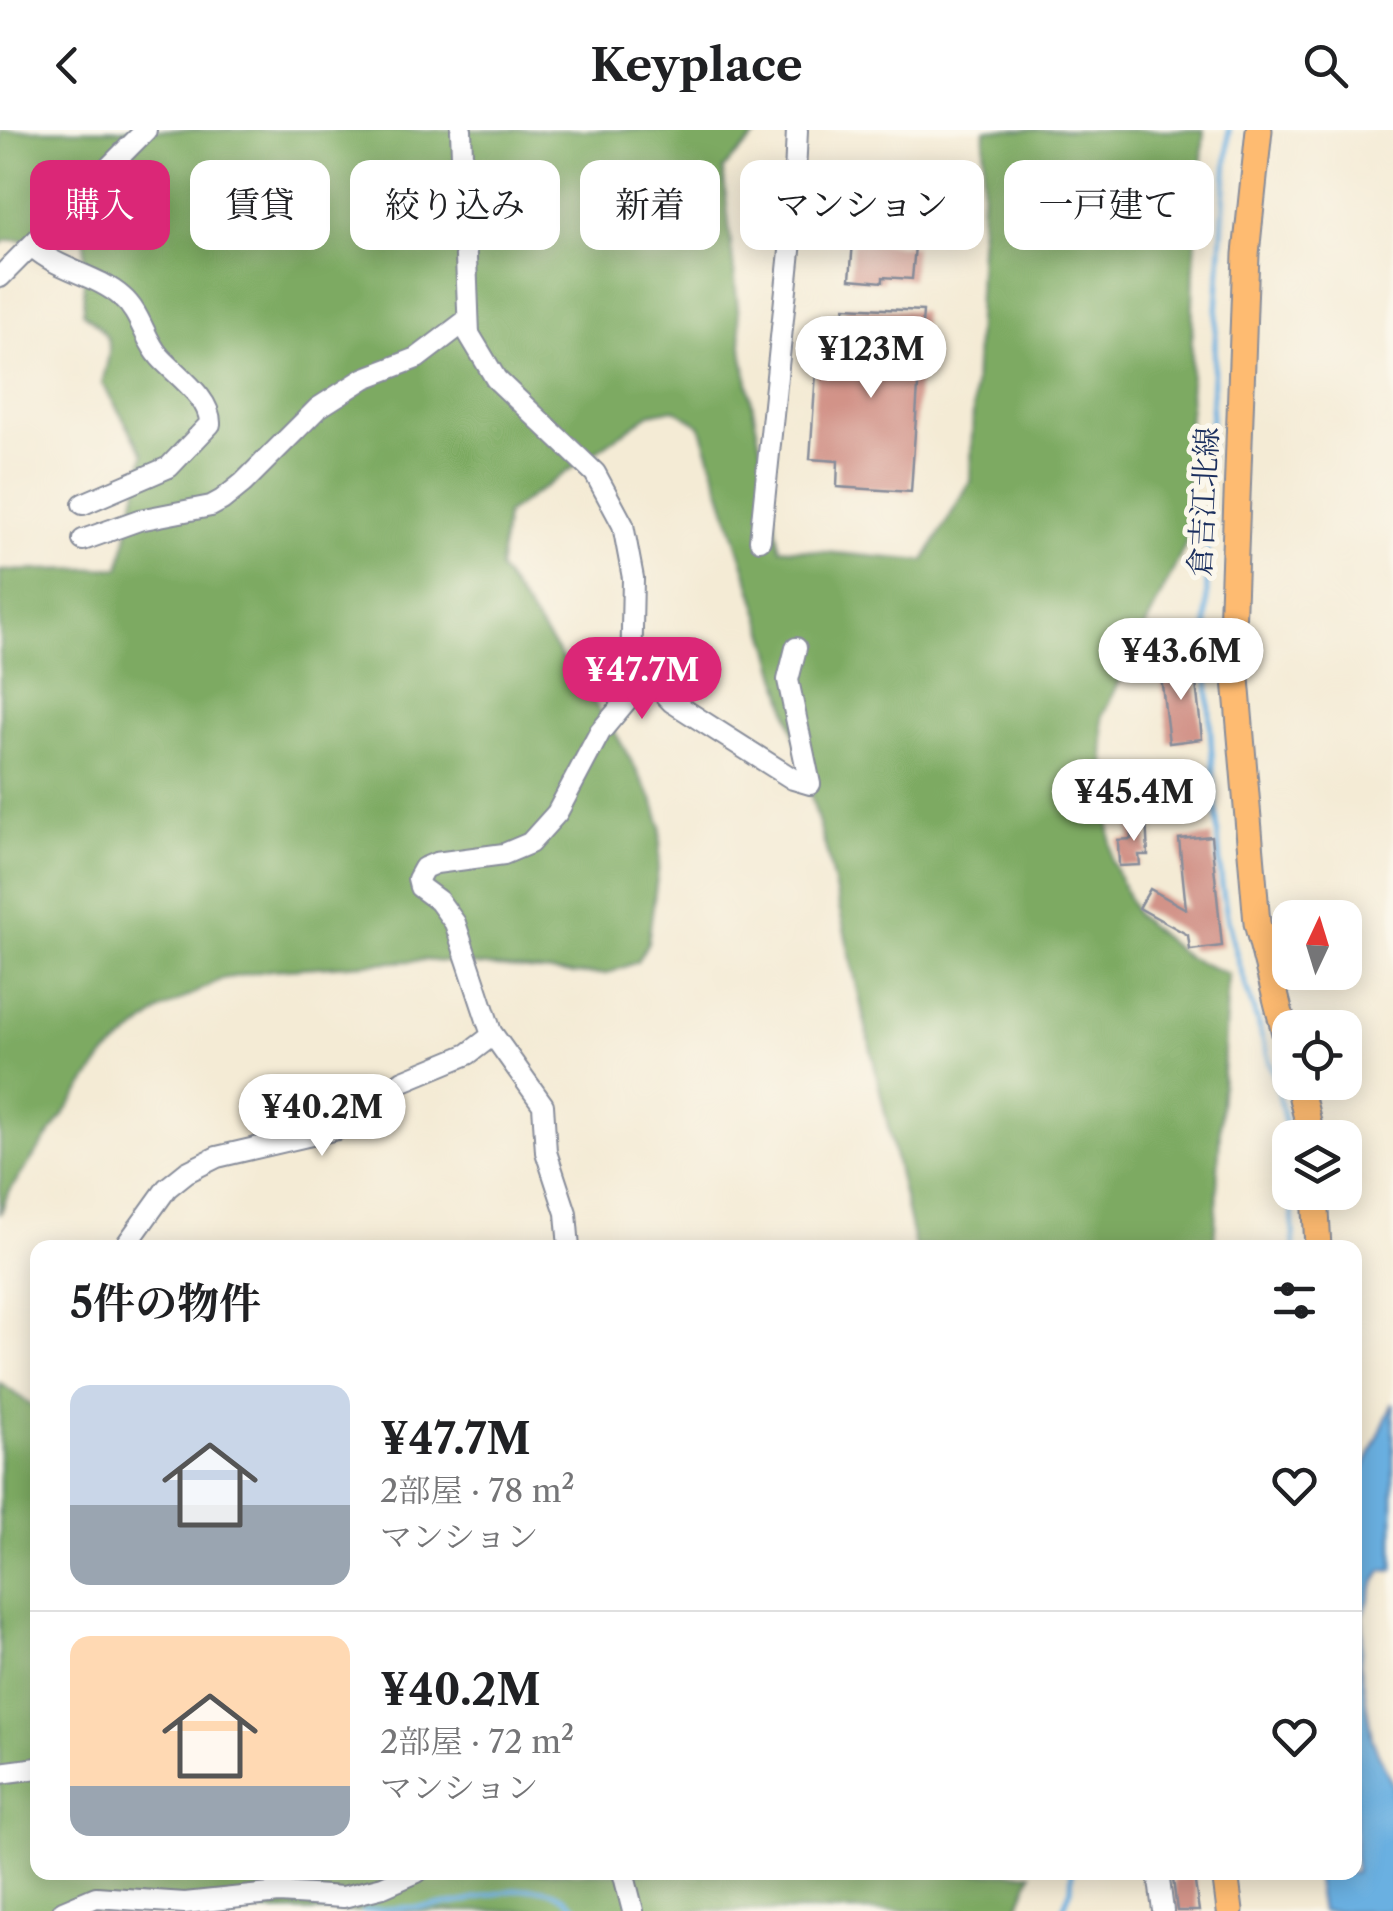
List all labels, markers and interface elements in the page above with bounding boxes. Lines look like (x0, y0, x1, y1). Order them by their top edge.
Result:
text: Keyplace (590, 37, 803, 93)
icon: back (40, 38, 95, 93)
icon: search (1298, 38, 1353, 93)
chip: 購入 (30, 160, 170, 250)
chip: 賃貸 (190, 160, 330, 250)
chip: 絞り込み (350, 160, 560, 250)
chip: 新着 (580, 160, 720, 250)
chip: マンション (740, 160, 984, 250)
chip: 一戸建て (1004, 160, 1214, 250)
pin: ¥123M (801, 316, 941, 401)
text: ¥123M (817, 329, 925, 368)
street label: 倉吉江北線 (1181, 426, 1226, 578)
pin: ¥43.6M (1100, 618, 1262, 703)
text: ¥43.6M (1121, 631, 1241, 670)
pin: ¥47.7M (561, 637, 723, 722)
text: ¥47.7M (585, 650, 699, 689)
pin: ¥45.4M (1053, 759, 1215, 844)
text: ¥45.4M (1074, 772, 1194, 811)
north arrow (1272, 900, 1362, 990)
map controls (1272, 900, 1362, 1210)
button: locate (1272, 1010, 1362, 1100)
pin: ¥40.2M (241, 1074, 403, 1159)
text: ¥40.2M (261, 1087, 383, 1126)
button: layers (1272, 1120, 1362, 1210)
icon: filters (1267, 1273, 1322, 1328)
text: 5件の物件 (70, 1277, 261, 1329)
text: ¥47.7M (380, 1413, 531, 1465)
icon: home (150, 1425, 270, 1545)
icon: heart (1267, 1458, 1322, 1513)
text: 2部屋 · 78 m² (380, 1471, 575, 1510)
text: マンション (380, 1517, 539, 1556)
text: ¥40.2M (380, 1664, 541, 1716)
icon: home (150, 1676, 270, 1796)
icon: heart (1267, 1709, 1322, 1764)
text: 2部屋 · 72 m² (380, 1722, 574, 1761)
text: マンション (380, 1768, 539, 1807)

